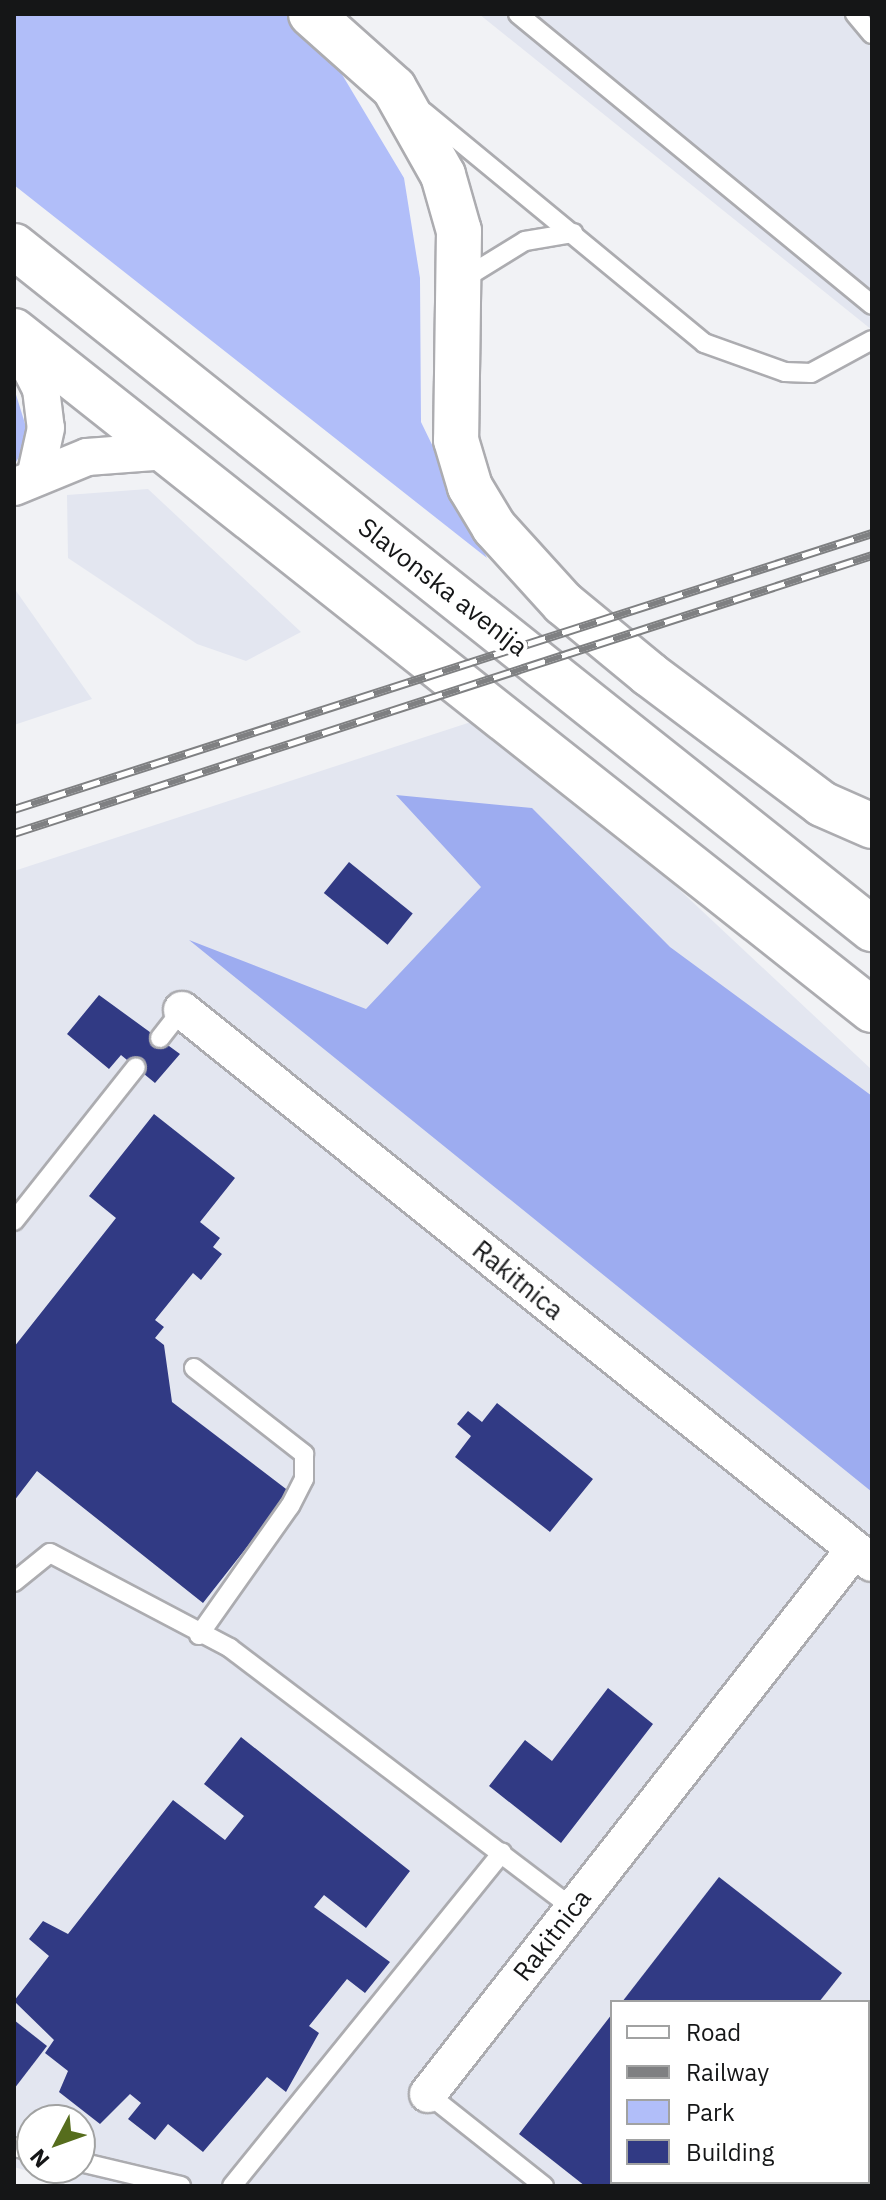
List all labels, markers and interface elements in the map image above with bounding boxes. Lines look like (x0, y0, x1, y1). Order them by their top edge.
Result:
street label: Slavonska avenija (352, 511, 534, 663)
street label: Rakitnica (466, 1234, 570, 1326)
street label: Rakitnica (507, 1883, 597, 1987)
legend (610, 2000, 870, 2184)
text: Road (686, 2016, 741, 2048)
text: Railway (686, 2056, 769, 2088)
text: Park (686, 2096, 735, 2128)
north arrow (16, 2104, 96, 2184)
text: Building (686, 2136, 774, 2168)
text: N (23, 2143, 55, 2174)

